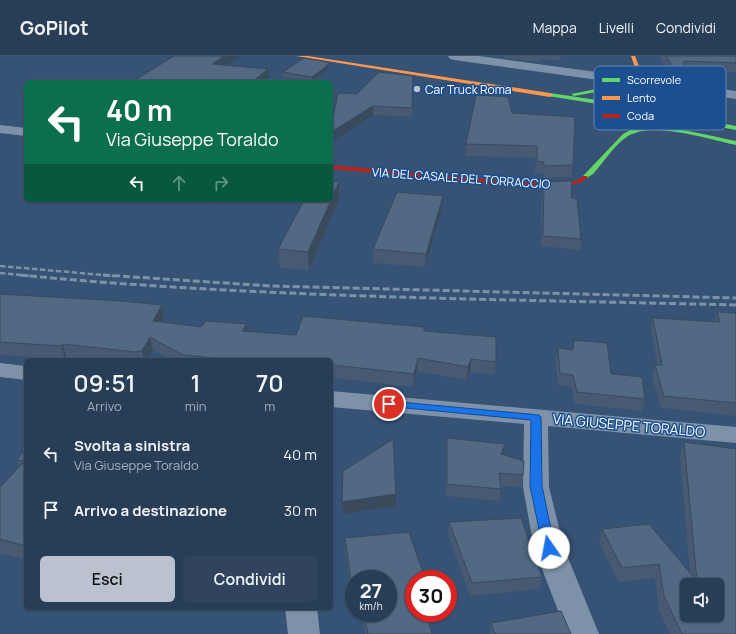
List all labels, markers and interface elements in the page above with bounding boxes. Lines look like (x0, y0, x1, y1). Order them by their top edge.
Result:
text: GoPilot (20, 15, 88, 41)
text: Mappa (533, 18, 577, 37)
text: Livelli (599, 18, 634, 37)
text: Condividi (656, 18, 716, 37)
legend (594, 66, 726, 130)
text: Scorrevole (627, 72, 682, 87)
place label: Car Truck Roma (425, 81, 512, 98)
marker: Car Truck Roma (412, 84, 422, 94)
text: Lento (627, 90, 657, 105)
text: 40 m (106, 91, 172, 129)
icon: left (40, 96, 92, 148)
text: Coda (627, 108, 654, 123)
text: Via Giuseppe Toraldo (106, 127, 279, 151)
street label: VIA DEL CASALE DEL TORRACCIO (371, 163, 551, 193)
icon: left (126, 172, 148, 194)
icon: ahead (168, 172, 190, 194)
icon: right (210, 172, 232, 194)
text: 09:51 (73, 366, 136, 399)
text: 1 (191, 366, 201, 399)
text: 70 (256, 366, 284, 399)
pin (372, 387, 406, 421)
icon: arrive (378, 393, 400, 415)
text: Arrivo (87, 397, 122, 415)
text: min (185, 397, 207, 415)
text: m (264, 397, 275, 415)
street label: VIA GIUSEPPE TORALDO (552, 409, 706, 441)
text: Svolta a sinistra (74, 435, 190, 456)
icon: left (40, 443, 62, 465)
text: 40 m (283, 444, 317, 465)
text: Via Giuseppe Toraldo (74, 456, 199, 474)
icon: arrive (40, 499, 62, 521)
text: Arrivo a destinazione (74, 500, 227, 521)
text: 30 m (284, 500, 317, 521)
position arrow (528, 527, 570, 569)
button: Esci (40, 556, 175, 602)
button: Condividi (183, 556, 317, 602)
speed limit sign: 30 (405, 570, 457, 622)
text: 27 (360, 577, 382, 604)
map controls (680, 578, 724, 622)
button: sound (680, 578, 724, 622)
text: km/h (359, 599, 383, 613)

